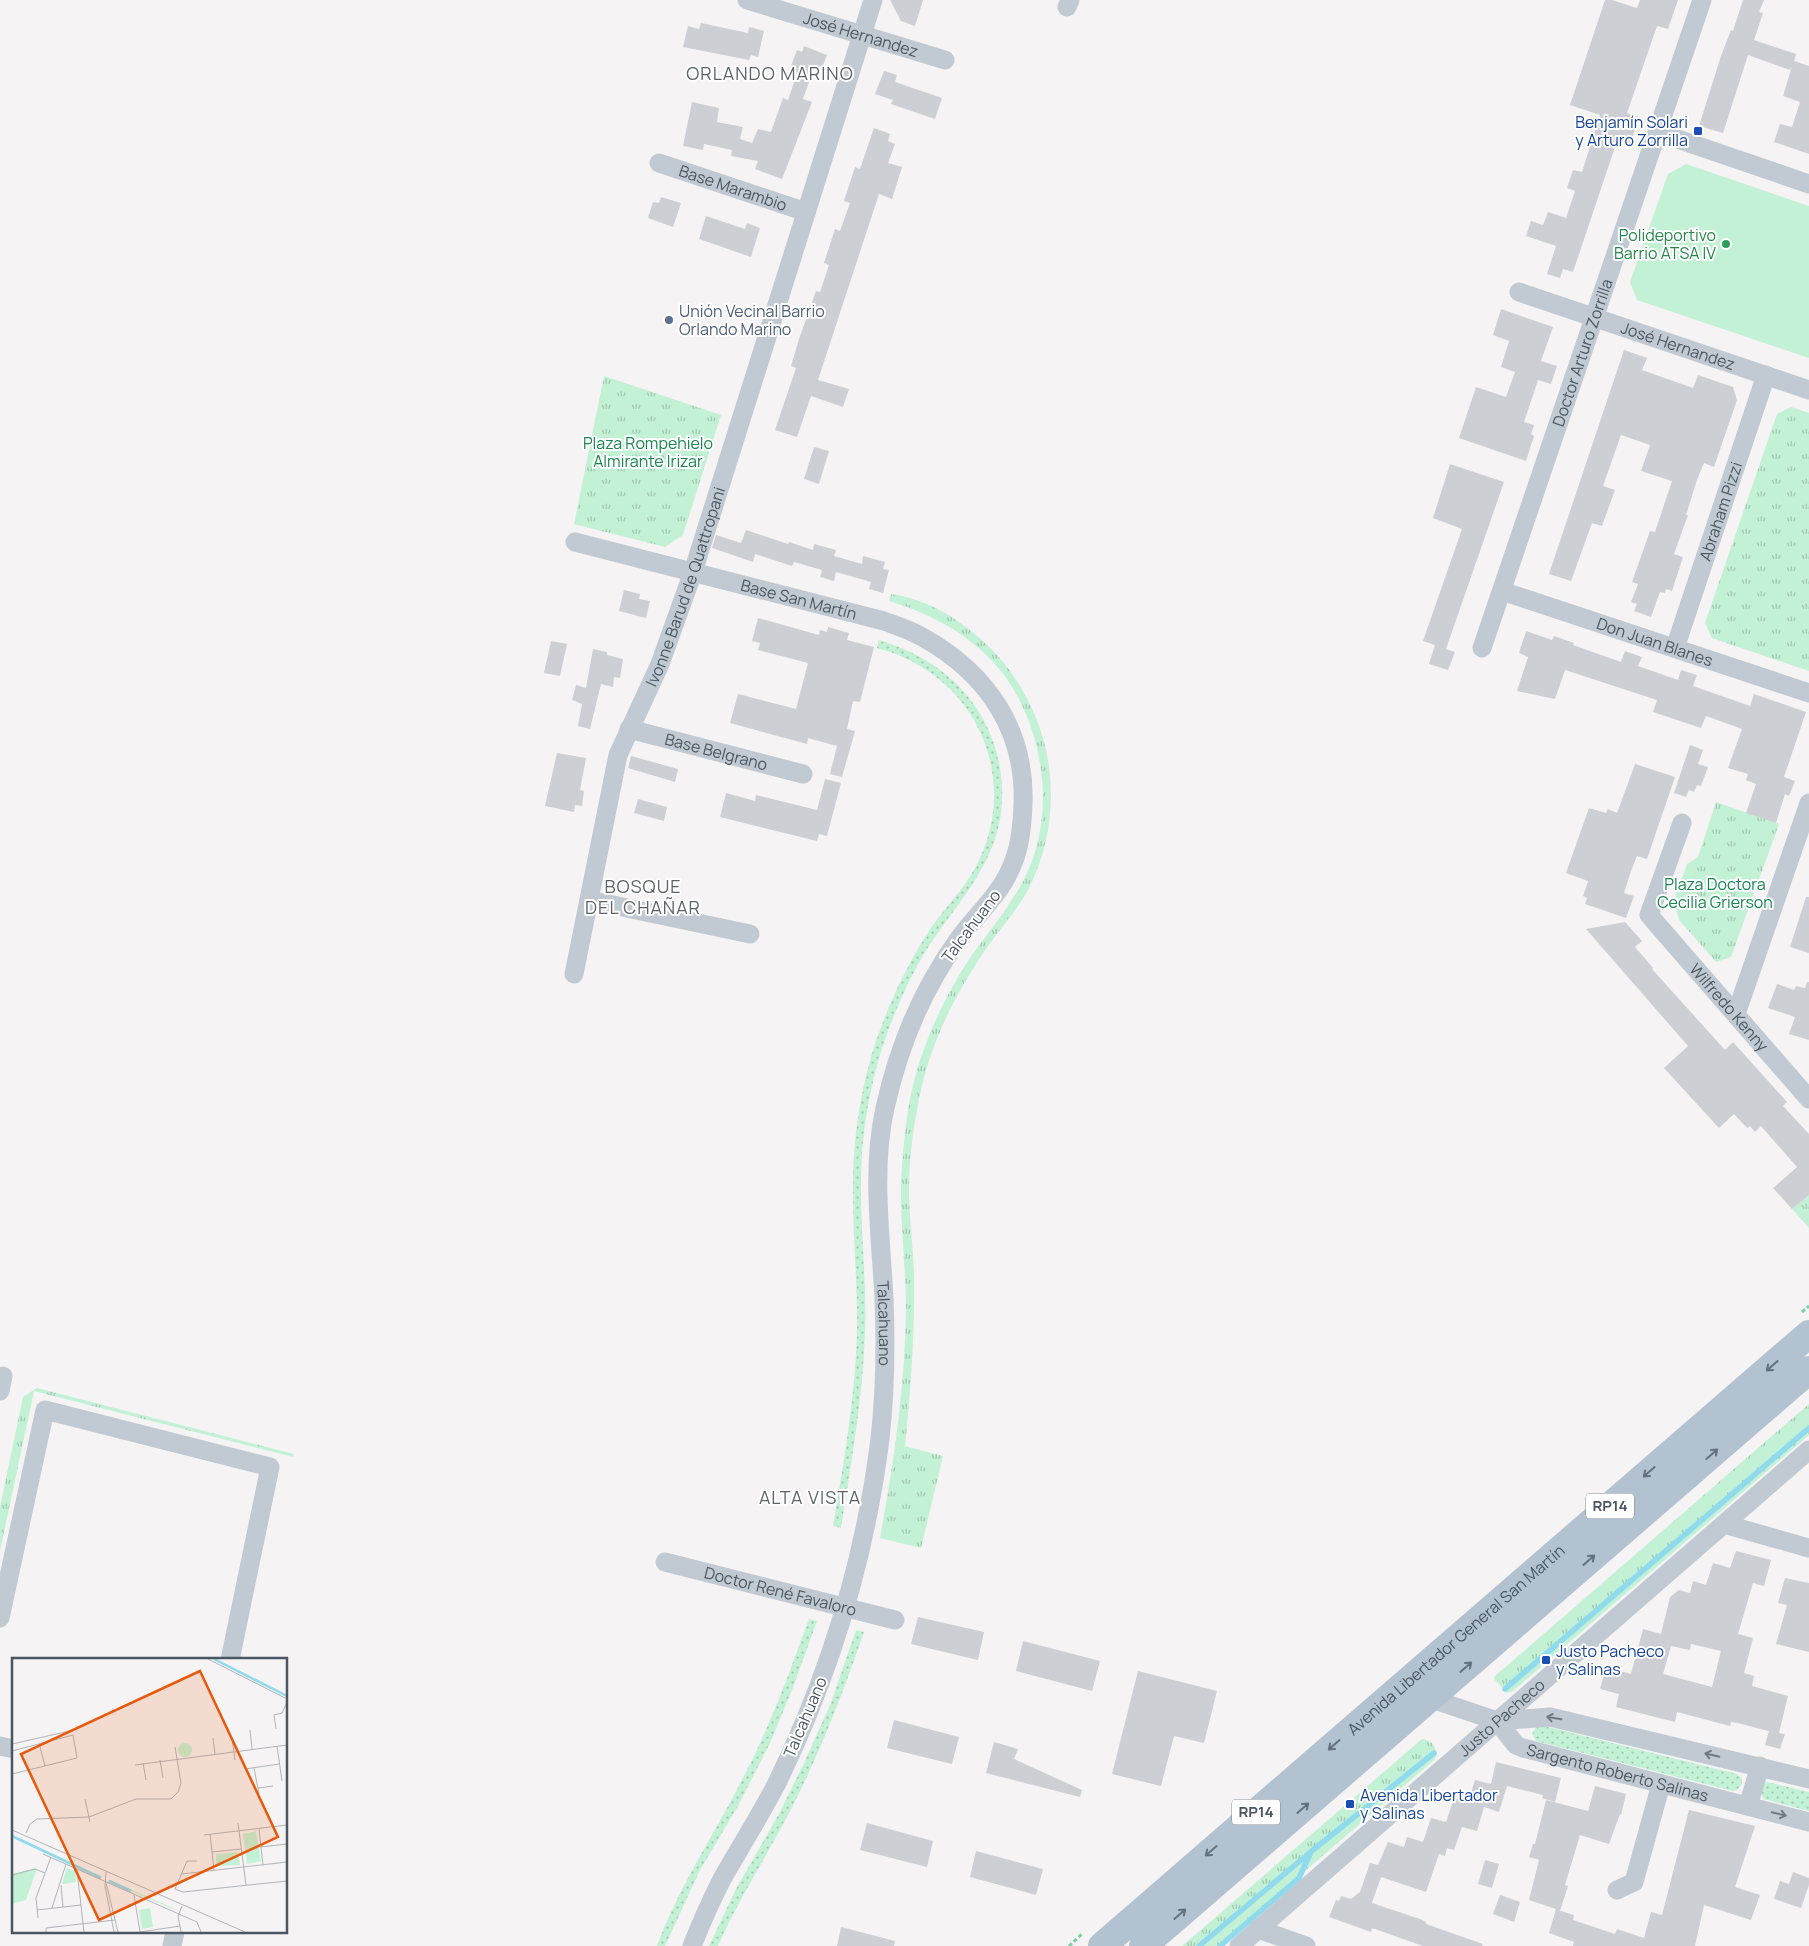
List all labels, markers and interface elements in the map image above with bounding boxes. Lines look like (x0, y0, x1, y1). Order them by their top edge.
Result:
street label: José Hernandez (801, 7, 921, 62)
district label: ORLANDO MARINO (686, 61, 854, 85)
place label: Benjamín Solari y Arturo Zorrilla (1575, 111, 1688, 151)
marker: Benjamín Solari y Arturo Zorrilla (1692, 125, 1704, 137)
street label: Base Marambio (676, 159, 790, 216)
place label: Polideportivo Barrio ATSA IV (1614, 224, 1716, 264)
marker: Polideportivo Barrio ATSA IV (1720, 238, 1732, 250)
street label: Doctor Arturo Zorrilla (1547, 276, 1618, 429)
place label: Unión Vecinal Barrio Orlando Marino (679, 300, 825, 340)
marker: Unión Vecinal Barrio Orlando Marino (663, 314, 675, 326)
street label: José Hernandez (1618, 316, 1738, 375)
park label: Plaza Rompehielo Almirante Irizar (583, 432, 713, 472)
street label: Abraham Pizzi (1694, 459, 1747, 564)
street label: Ivonne Barud de Quattropani (640, 484, 730, 690)
street label: Base San Martín (738, 574, 859, 625)
street label: Don Juan Blanes (1594, 612, 1716, 671)
street label: Base Belgrano (662, 728, 770, 775)
park label: Plaza Doctora Cecilia Grierson (1657, 873, 1773, 913)
district label: BOSQUE DEL CHAÑAR (585, 874, 701, 919)
street label: Talcahuano (936, 885, 1006, 967)
street label: Wilfredo Kenny (1685, 958, 1774, 1056)
street label: Talcahuano (872, 1280, 896, 1366)
one-way arrow (1766, 1360, 1779, 1372)
one-way arrow (1705, 1449, 1718, 1460)
one-way arrow (1643, 1467, 1656, 1478)
district label: ALTA VISTA (759, 1485, 861, 1509)
road number: RP14 (1586, 1494, 1634, 1518)
street label: Avenida Libertador General San Martín (1342, 1539, 1569, 1740)
one-way arrow (1583, 1555, 1596, 1566)
street label: Doctor René Favaloro (702, 1561, 859, 1621)
place label: Justo Pacheco y Salinas (1556, 1640, 1664, 1680)
marker: Justo Pacheco y Salinas (1540, 1654, 1552, 1666)
inset map (12, 1658, 288, 1934)
one-way arrow (1460, 1661, 1473, 1672)
street label: Talcahuano (778, 1673, 832, 1761)
street label: Justo Pacheco (1454, 1674, 1550, 1761)
one-way arrow (1547, 1713, 1563, 1723)
street label: Sargento Roberto Salinas (1524, 1738, 1711, 1807)
one-way arrow (1328, 1739, 1341, 1750)
one-way arrow (1705, 1750, 1721, 1759)
place label: Avenida Libertador y Salinas (1360, 1784, 1498, 1824)
marker: Avenida Libertador y Salinas (1344, 1798, 1356, 1810)
road number: RP14 (1232, 1800, 1280, 1824)
one-way arrow (1296, 1802, 1309, 1813)
one-way arrow (1770, 1810, 1786, 1819)
one-way arrow (1205, 1846, 1218, 1857)
one-way arrow (1173, 1909, 1186, 1920)

